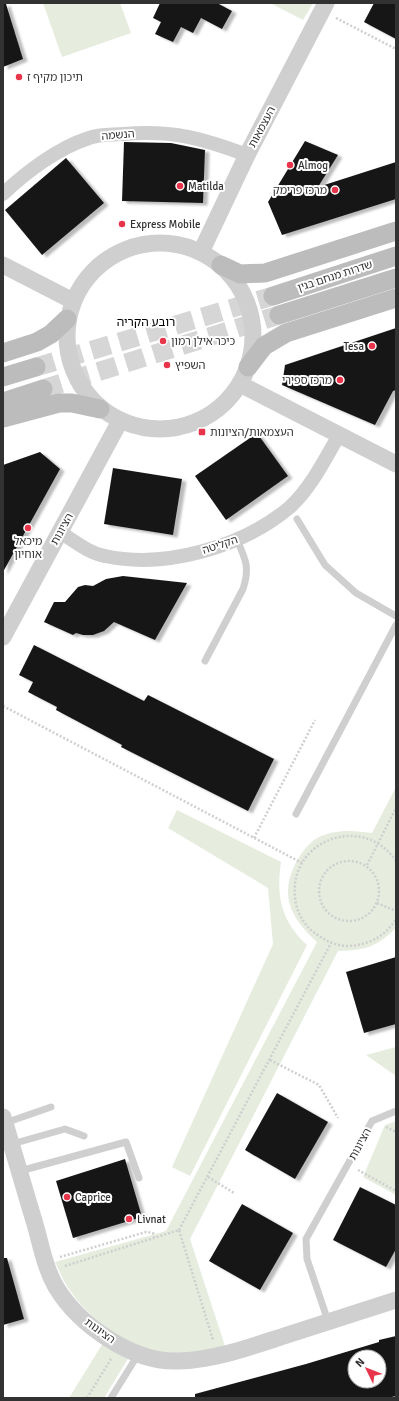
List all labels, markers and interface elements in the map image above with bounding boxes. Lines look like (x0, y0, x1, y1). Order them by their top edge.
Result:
place label: תיכון מקיף ז (27, 71, 83, 84)
marker: תיכון מקיף ז (14, 72, 24, 82)
street label: העצמאות (246, 104, 278, 150)
street label: הנשמה (101, 127, 135, 143)
place label: Almog (298, 159, 328, 172)
marker: Almog (285, 160, 295, 170)
place label: Matilda (188, 180, 224, 193)
marker: Matilda (175, 181, 185, 191)
place label: מרכז פרימק (273, 184, 327, 197)
marker: מרכז פרימק (330, 185, 340, 195)
place label: Express Mobile (130, 218, 201, 231)
marker: Express Mobile (117, 219, 127, 229)
street label: שדרות מנחם בגין (296, 258, 374, 294)
district label: רובע הקריה (117, 315, 175, 330)
place label: כיכר אילן רמון (171, 335, 236, 348)
marker: כיכר אילן רמון (158, 336, 168, 346)
place label: Tesa (344, 340, 364, 353)
marker: Tesa (367, 341, 377, 351)
place label: השפיץ (175, 359, 206, 372)
marker: השפיץ (162, 360, 172, 370)
place label: מרכז ספירי (282, 374, 332, 387)
marker: מרכז ספירי (335, 375, 345, 385)
place label: העצמאות/הציונות (210, 426, 294, 439)
marker: העצמאות/הציונות (197, 427, 207, 437)
street label: הציונות (48, 511, 76, 547)
marker: מיכאל אוחיון (23, 523, 33, 533)
street label: הקליטה (201, 533, 239, 557)
place label: מיכאל אוחיון (14, 535, 42, 561)
street label: הציונות (346, 1126, 374, 1162)
place label: Caprice (75, 1191, 111, 1204)
marker: Caprice (62, 1192, 72, 1202)
place label: Livnat (137, 1213, 166, 1226)
marker: Livnat (124, 1214, 134, 1224)
street label: הציונות (82, 1316, 118, 1346)
north arrow (347, 1349, 387, 1389)
text: N (353, 1355, 367, 1370)

